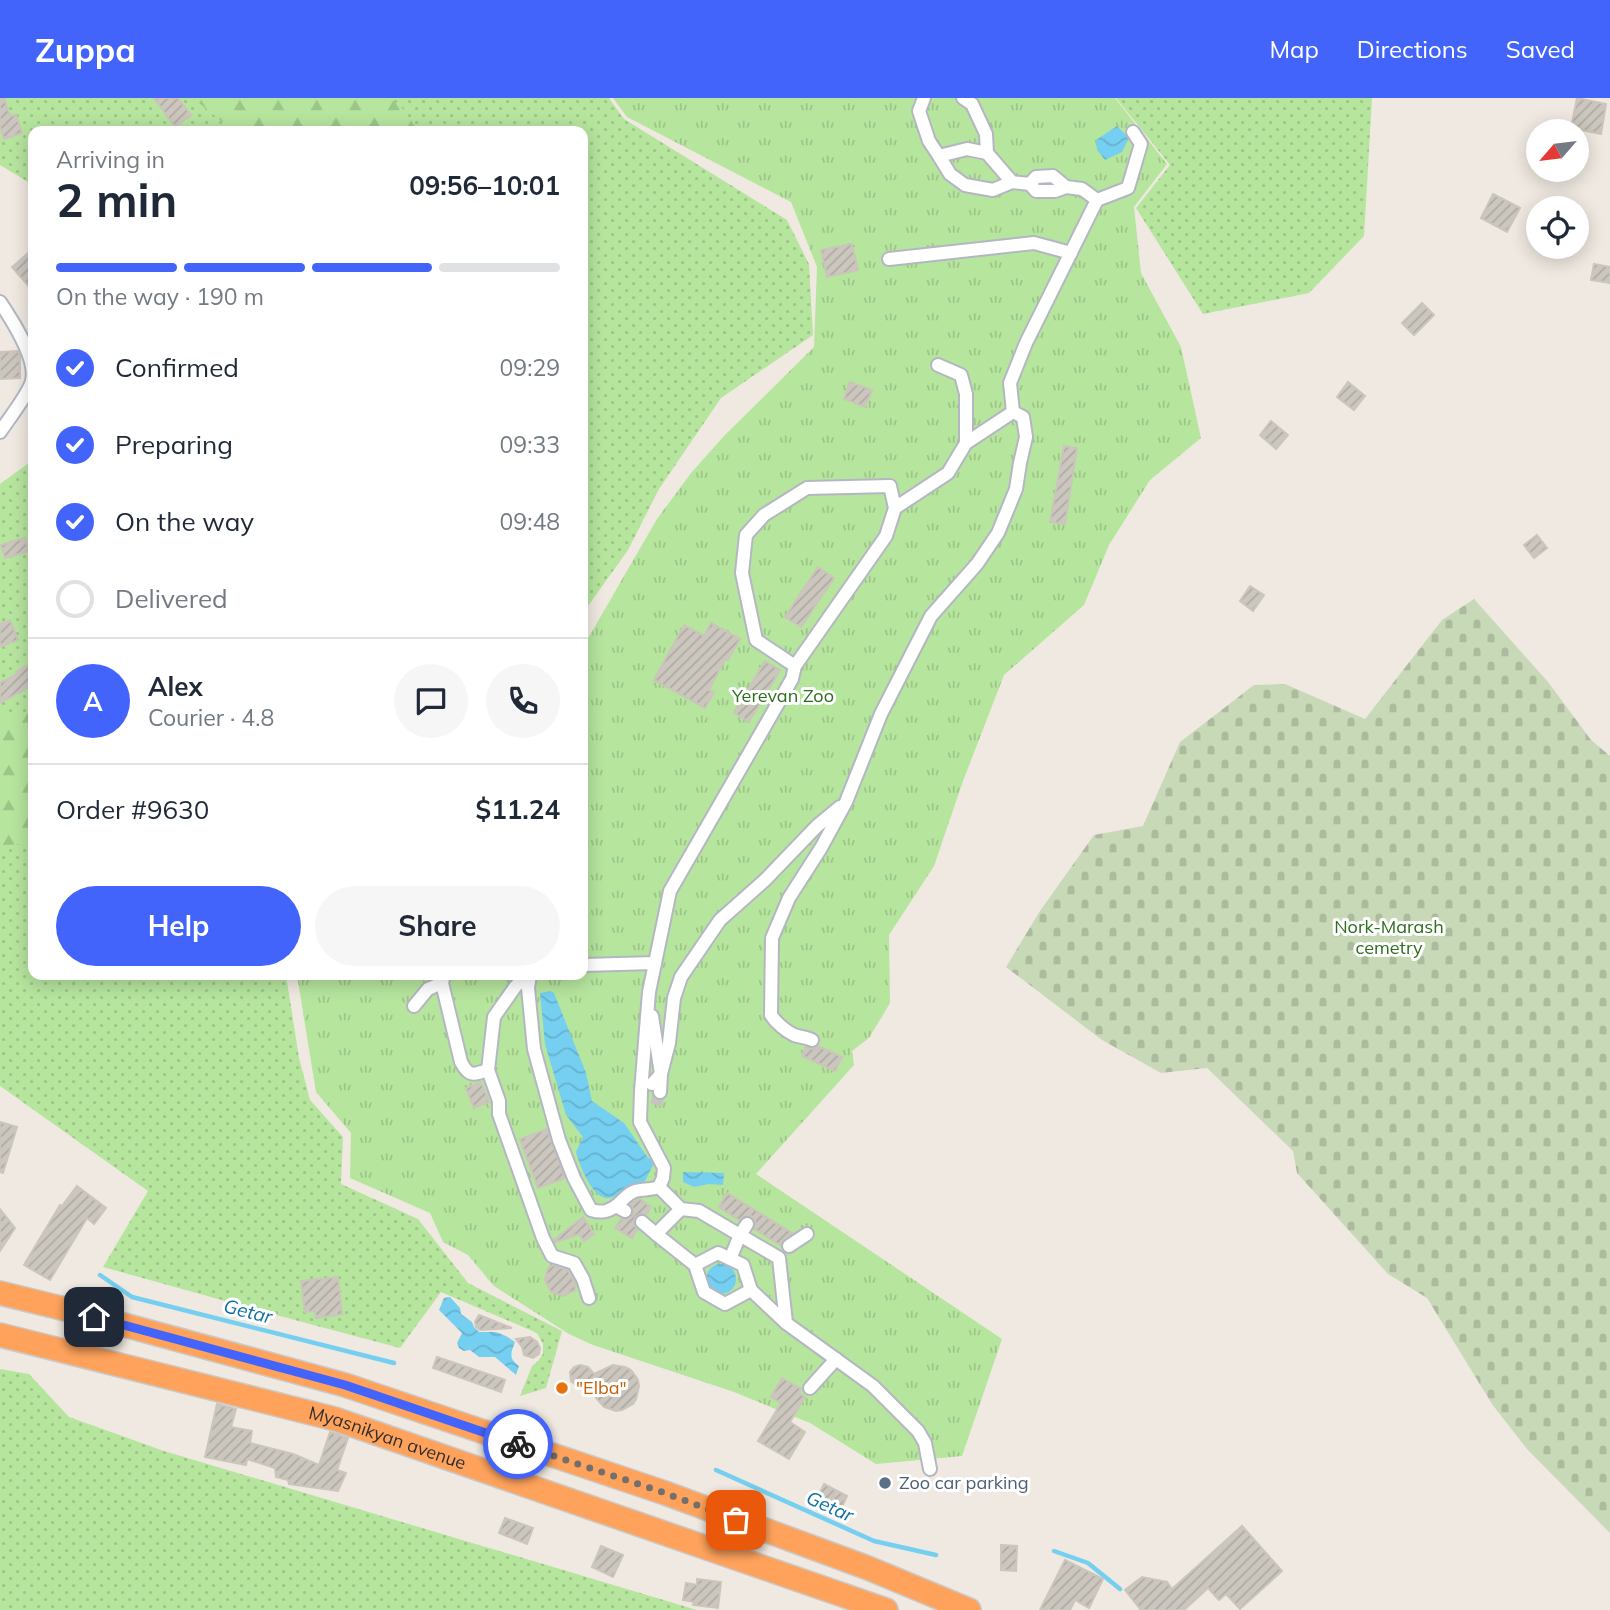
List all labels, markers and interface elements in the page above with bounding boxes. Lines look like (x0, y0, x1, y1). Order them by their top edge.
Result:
text: Zuppa (35, 29, 136, 70)
text: Map (1269, 34, 1319, 64)
text: Directions (1357, 34, 1468, 64)
text: Saved (1506, 34, 1575, 64)
north arrow (1526, 119, 1589, 182)
map controls (1526, 119, 1589, 259)
text: Arriving in (56, 145, 165, 174)
text: 09:56–10:01 (409, 169, 560, 202)
text: 2 min (56, 171, 177, 229)
button: locate (1526, 196, 1589, 259)
text: On the way · 190 m (56, 282, 264, 311)
icon: check (56, 349, 94, 387)
text: Confirmed (115, 351, 239, 384)
text: 09:29 (500, 353, 560, 382)
icon: check (56, 426, 94, 464)
text: Preparing (115, 428, 233, 461)
text: 09:33 (500, 430, 560, 459)
icon: check (56, 503, 94, 541)
text: On the way (115, 505, 254, 538)
text: 09:48 (500, 507, 560, 536)
text: Delivered (115, 582, 228, 615)
button: chat (394, 664, 468, 738)
button: phone (486, 664, 560, 738)
text: Alex (148, 670, 203, 703)
park label: Yerevan Zoo (731, 684, 834, 707)
text: A (83, 685, 103, 718)
text: Courier · 4.8 (148, 703, 274, 732)
text: Order #9630 (56, 793, 209, 826)
text: $11.24 (476, 793, 560, 826)
button: Help (56, 886, 301, 966)
button: Share (315, 886, 560, 966)
park label: Nork-Marash cemetry (1334, 915, 1444, 959)
pin (64, 1287, 124, 1347)
water label: Getar (221, 1293, 276, 1329)
icon: home (75, 1298, 113, 1336)
place label: "Elba" (576, 1376, 627, 1399)
marker: "Elba" (554, 1380, 570, 1396)
street label: Myasnikyan avenue (306, 1401, 469, 1475)
courier (483, 1409, 553, 1479)
icon: bike (499, 1425, 537, 1463)
place label: Zoo car parking (899, 1471, 1029, 1494)
marker: Zoo car parking (877, 1475, 893, 1491)
water label: Getar (803, 1485, 858, 1527)
pin (706, 1490, 766, 1550)
icon: bag (717, 1501, 755, 1539)

